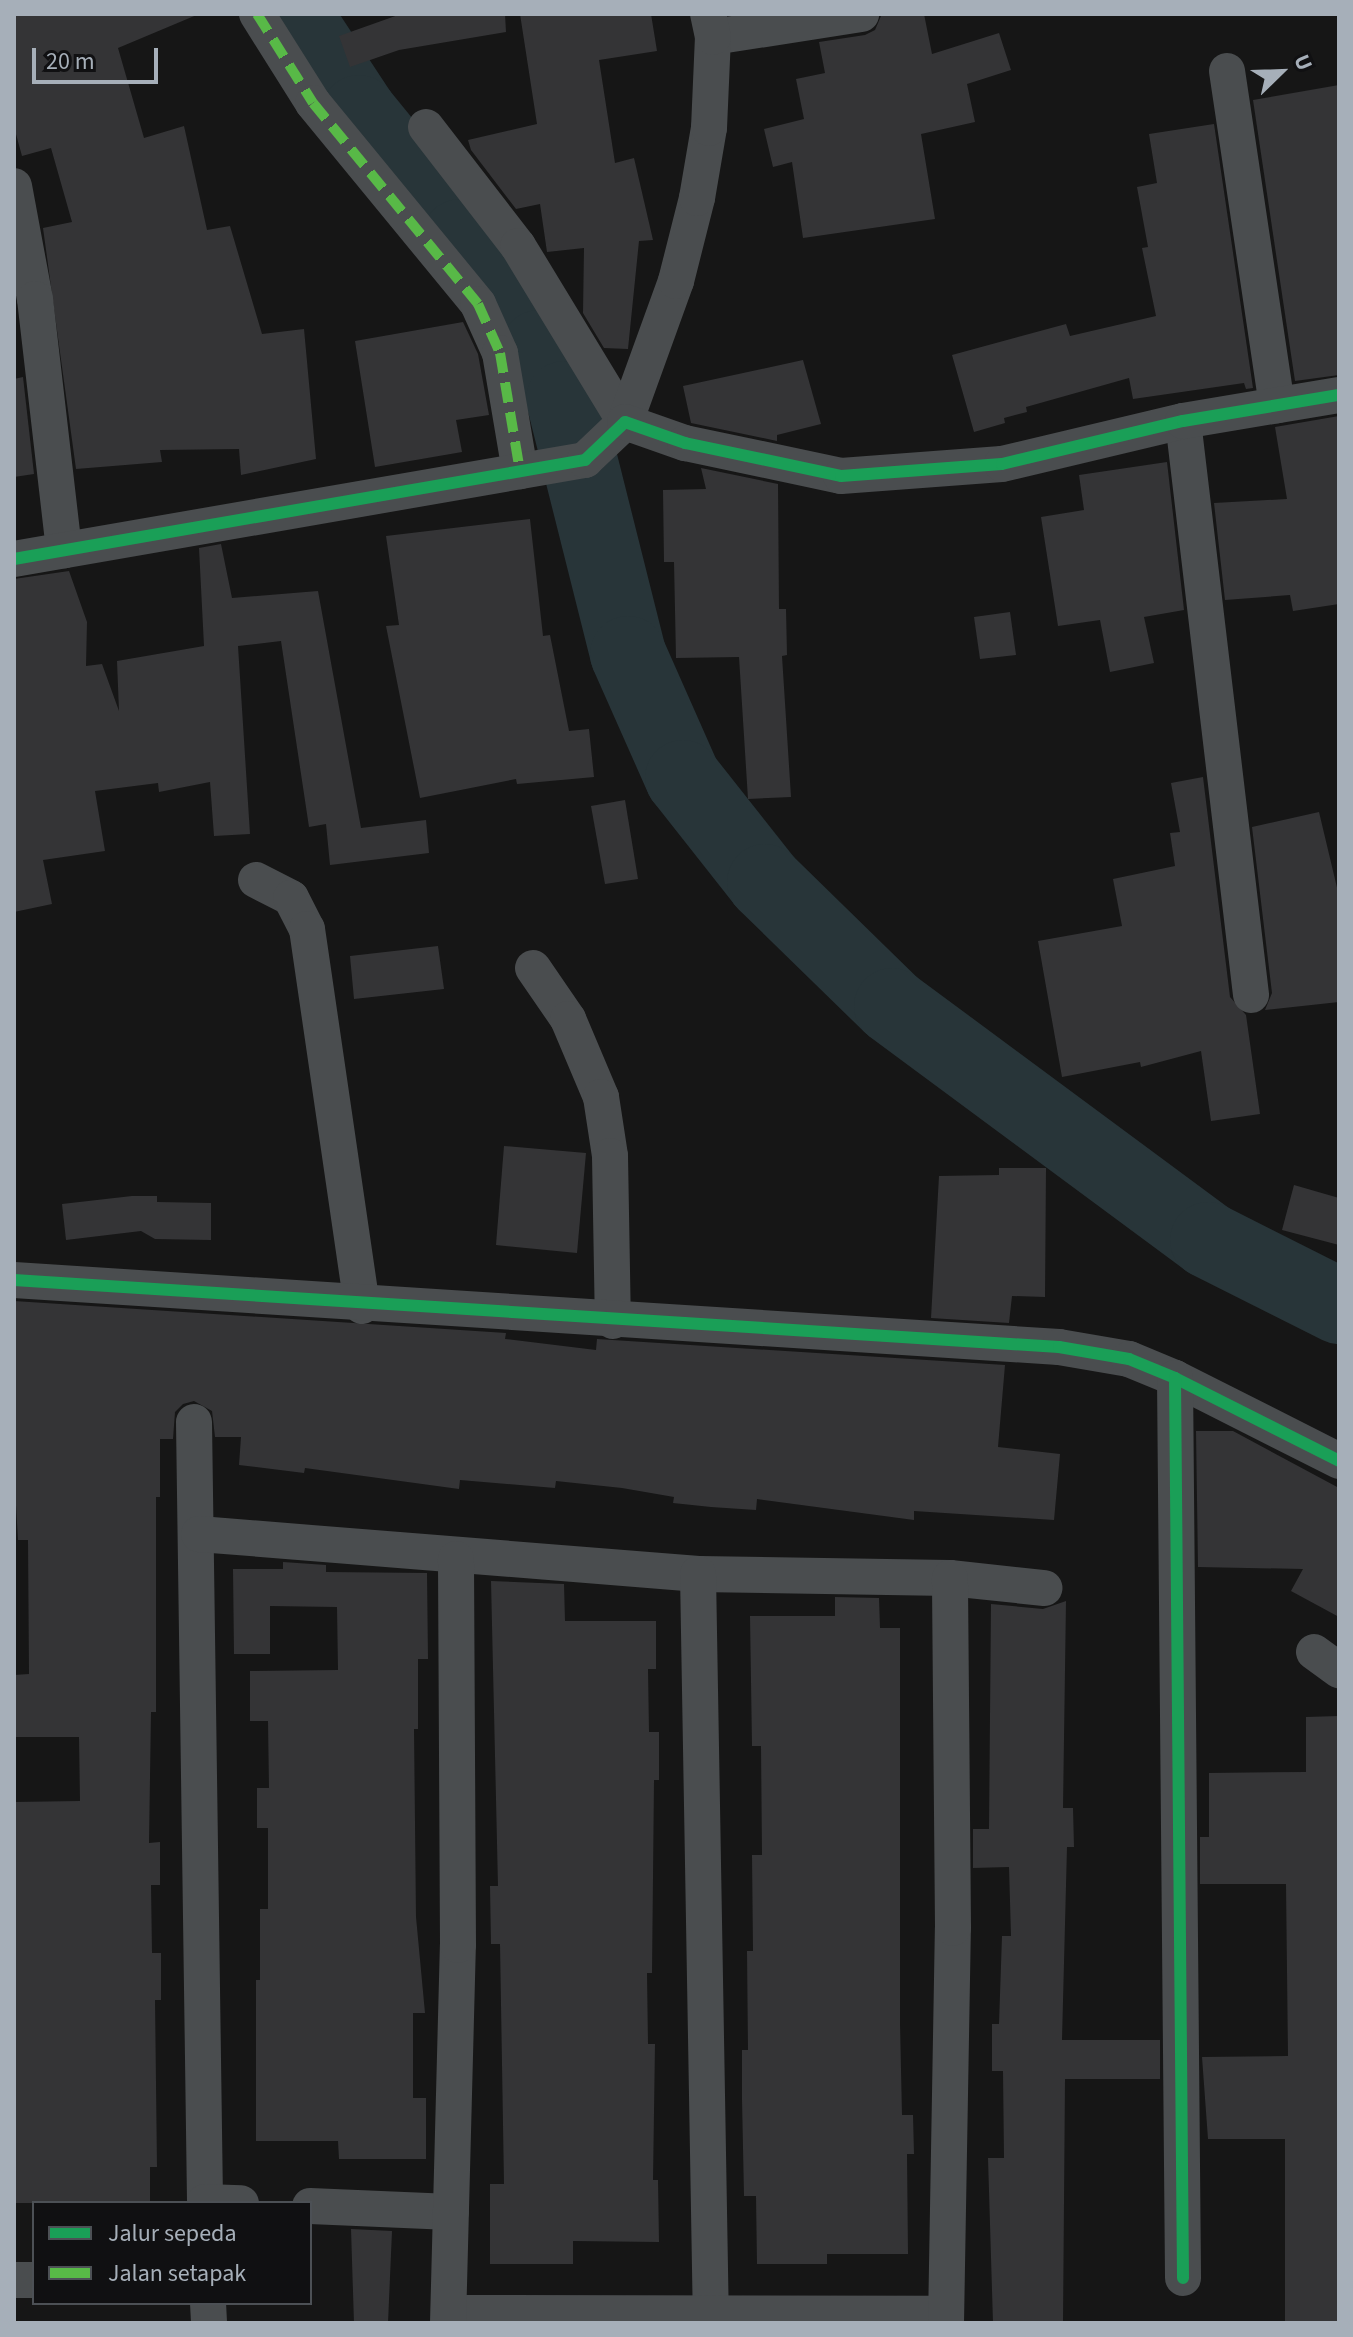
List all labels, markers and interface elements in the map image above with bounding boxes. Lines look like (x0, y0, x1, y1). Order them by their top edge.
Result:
scale bar (36, 32, 162, 82)
north arrow (1241, 32, 1321, 112)
text: 20 m (46, 44, 95, 79)
text: U (1286, 50, 1321, 76)
legend (32, 2201, 312, 2305)
text: Jalur sepeda (108, 2216, 237, 2251)
text: Jalan setapak (108, 2256, 246, 2291)

